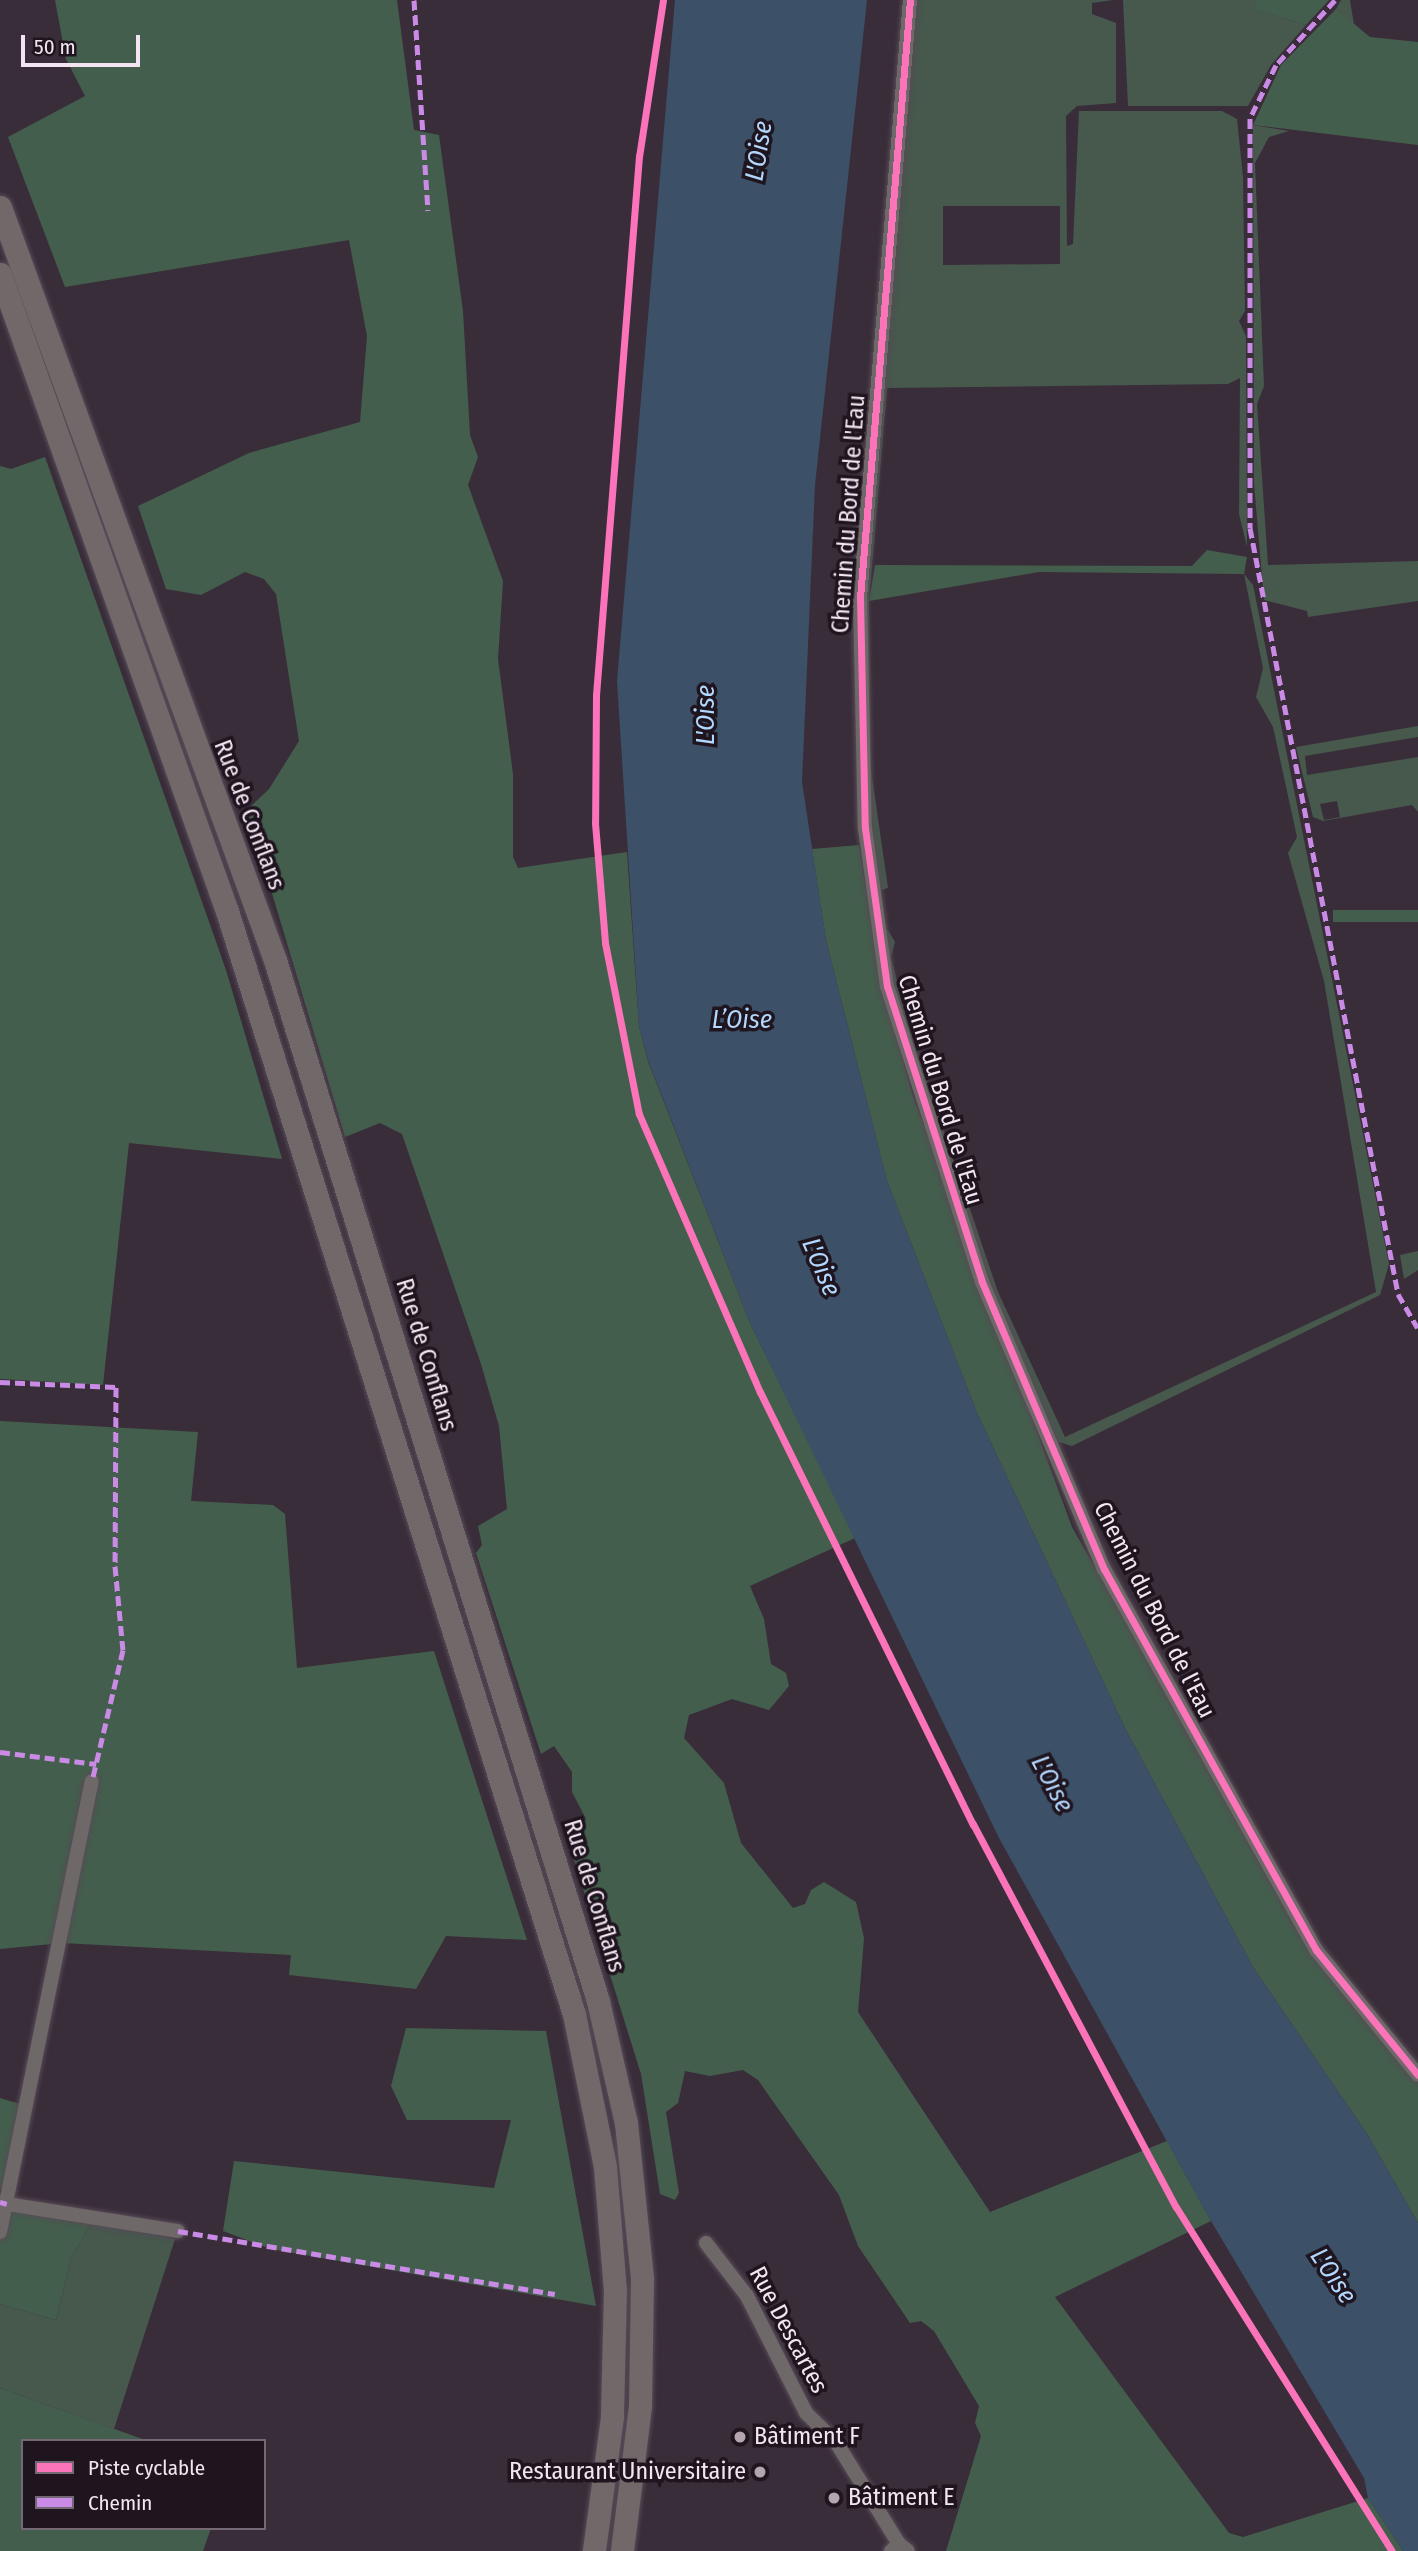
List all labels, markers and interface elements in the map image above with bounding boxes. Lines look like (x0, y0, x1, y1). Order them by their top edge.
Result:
scale bar (24, 21, 144, 65)
text: 50 m (34, 34, 76, 60)
water label: L'Oise (739, 119, 779, 183)
street label: Chemin du Bord de l'Eau (826, 394, 872, 634)
water label: L'Oise (690, 685, 722, 745)
street label: Rue de Conflans (207, 736, 291, 894)
street label: Chemin du Bord de l'Eau (891, 972, 989, 1208)
water label: L’Oise (712, 1004, 772, 1036)
water label: L'Oise (795, 1233, 847, 1301)
street label: Rue de Conflans (389, 1275, 463, 1435)
street label: Chemin du Bord de l'Eau (1087, 1497, 1221, 1723)
water label: L'Oise (1024, 1750, 1080, 1818)
street label: Rue de Conflans (557, 1816, 631, 1976)
water label: L'Oise (1303, 2242, 1363, 2310)
street label: Rue Descartes (743, 2262, 833, 2398)
place label: Bâtiment F (754, 2423, 860, 2451)
marker: Bâtiment F (732, 2429, 748, 2445)
legend (21, 2439, 266, 2530)
text: Piste cyclable (88, 2455, 205, 2481)
place label: Restaurant Universitaire (509, 2458, 746, 2486)
marker: Restaurant Universitaire (752, 2464, 768, 2480)
place label: Bâtiment E (848, 2484, 954, 2512)
text: Chemin (88, 2490, 152, 2516)
marker: Bâtiment E (826, 2490, 842, 2506)

